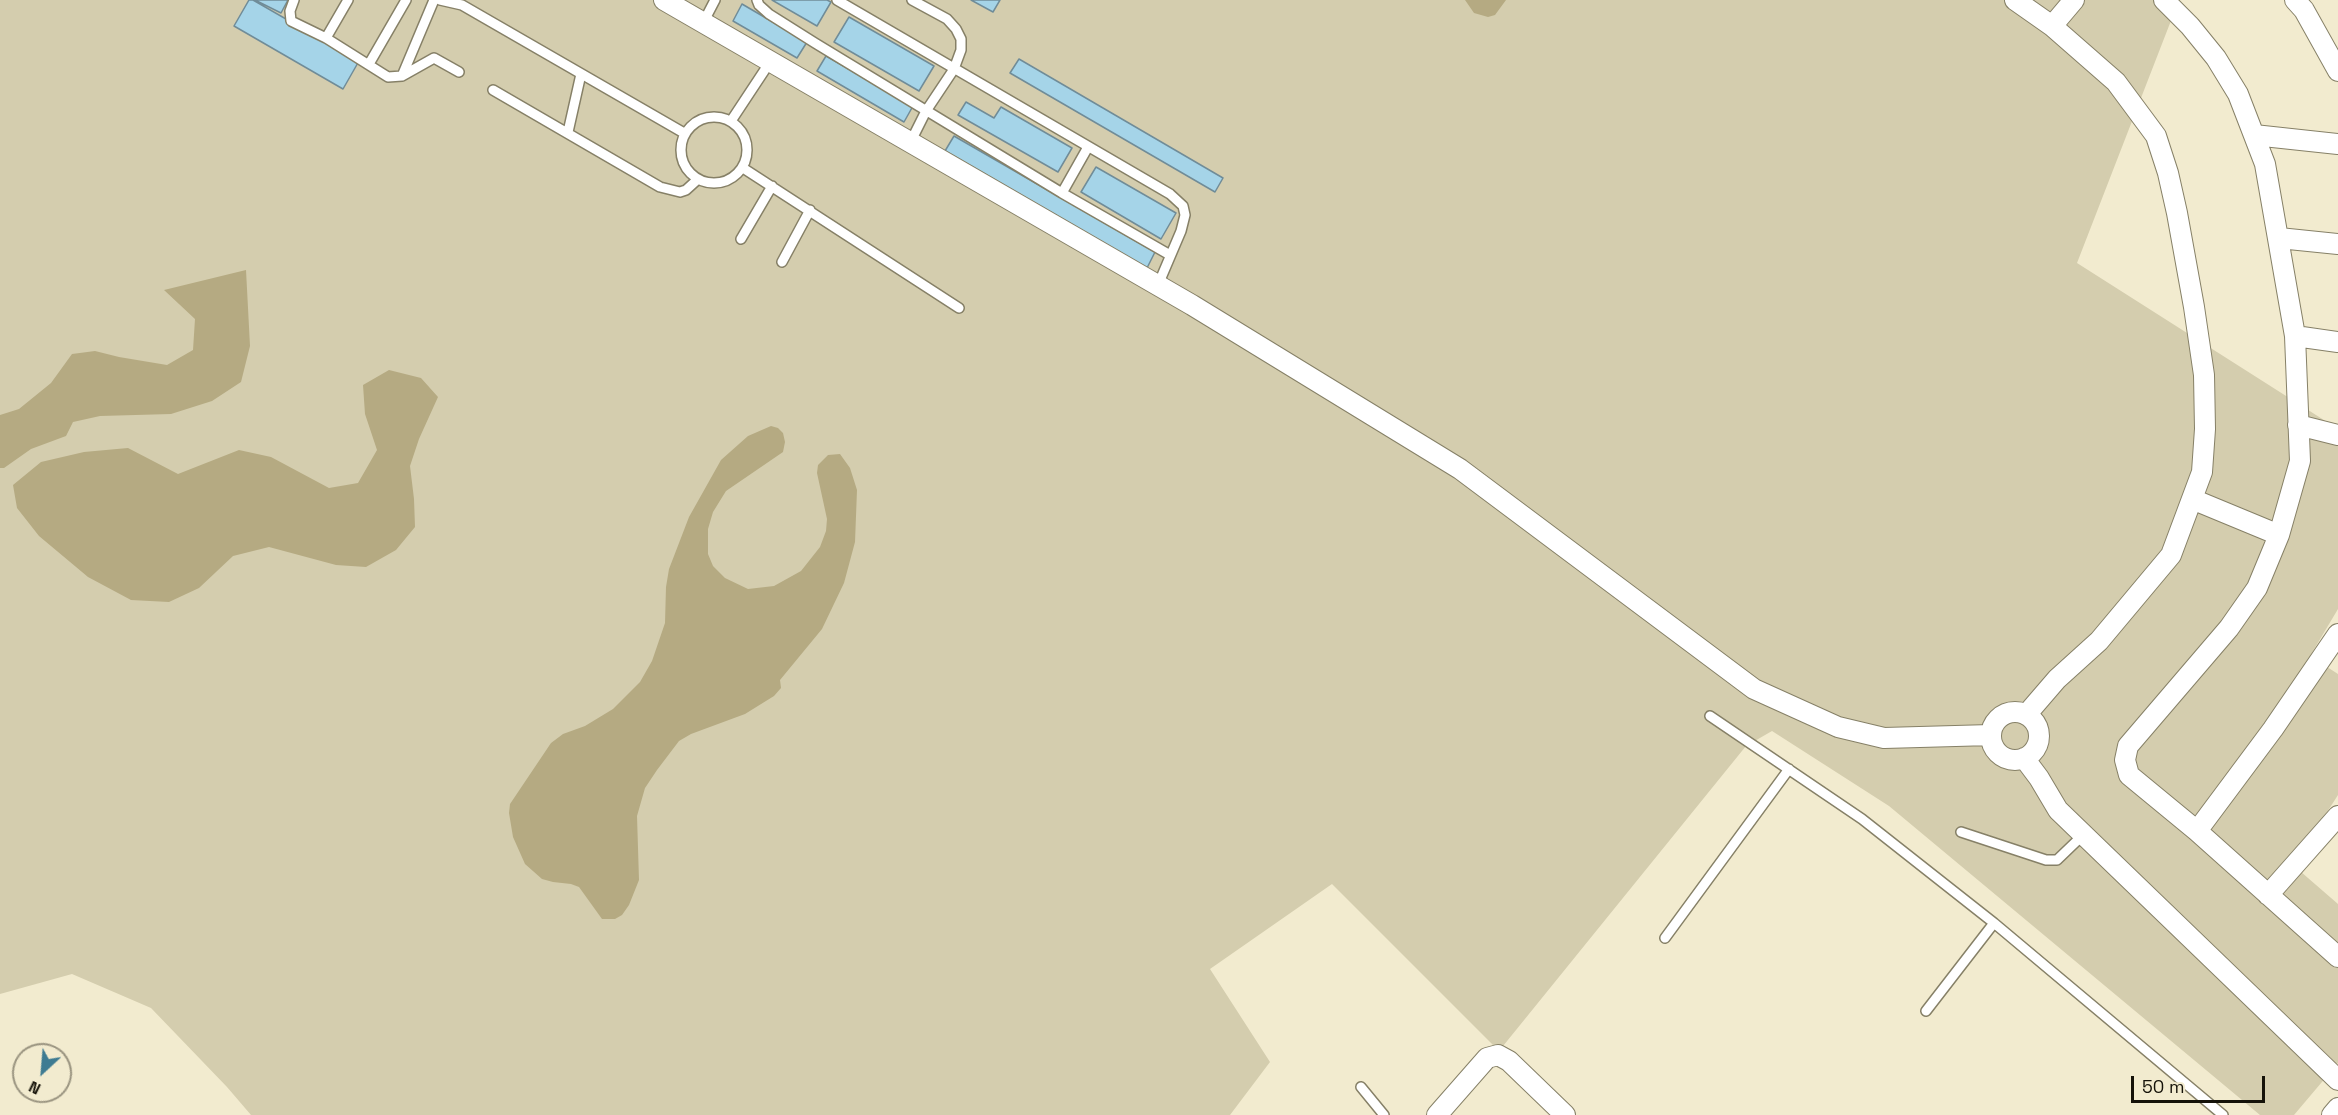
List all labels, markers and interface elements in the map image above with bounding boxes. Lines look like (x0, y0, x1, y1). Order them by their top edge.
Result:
north arrow (12, 1043, 72, 1103)
scale bar (2134, 1064, 2268, 1102)
text: 50 m (2142, 1075, 2184, 1098)
text: N (25, 1076, 44, 1100)

